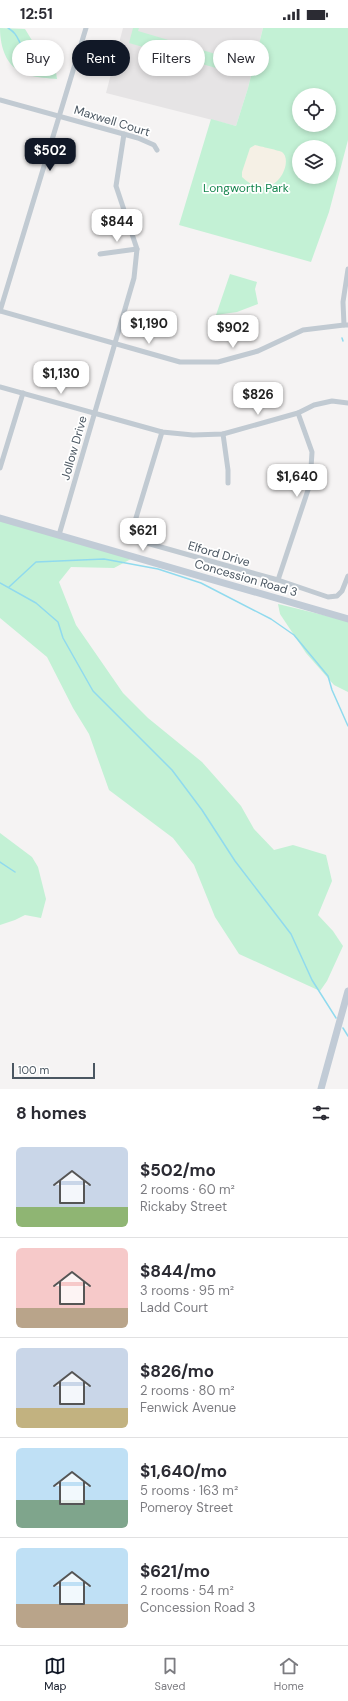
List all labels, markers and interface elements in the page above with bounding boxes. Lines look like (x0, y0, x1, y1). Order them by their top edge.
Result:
text: 12:51 (20, 4, 53, 24)
chip: Buy (12, 40, 64, 76)
chip: Rent (72, 40, 130, 76)
chip: Filters (138, 40, 205, 76)
chip: New (213, 40, 269, 76)
map controls (292, 88, 336, 184)
button: locate (292, 88, 336, 132)
street label: Maxwell Court (72, 102, 152, 140)
pin: $502 (26, 138, 74, 172)
button: layers (292, 140, 336, 184)
text: $502 (34, 142, 66, 159)
park label: Longworth Park (203, 180, 289, 196)
pin: $844 (93, 209, 141, 243)
text: $844 (101, 213, 133, 230)
pin: $1,190 (116, 311, 182, 345)
text: $1,190 (130, 315, 168, 332)
pin: $902 (209, 315, 257, 349)
text: $902 (217, 319, 249, 336)
pin: $1,130 (28, 361, 94, 395)
text: $1,130 (42, 365, 80, 382)
pin: $826 (234, 382, 282, 416)
text: $826 (242, 386, 274, 403)
street label: Jollow Drive (57, 414, 91, 482)
pin: $1,640 (264, 464, 330, 498)
text: $1,640 (276, 468, 318, 485)
pin: $621 (119, 518, 167, 552)
text: $621 (129, 522, 157, 539)
street label: Elford Drive (186, 538, 252, 571)
street label: Concession Road 3 (193, 556, 299, 600)
scale bar (12, 1061, 95, 1080)
text: 100 m (18, 1063, 49, 1077)
text: 8 homes (16, 1102, 87, 1124)
icon: filters (310, 1102, 332, 1124)
text: $502/mo (140, 1159, 216, 1181)
icon: home (48, 1163, 96, 1211)
text: 2 rooms · 60 m² (140, 1181, 235, 1198)
text: Rickaby Street (140, 1198, 227, 1215)
text: $844/mo (140, 1260, 216, 1282)
icon: home (48, 1264, 96, 1312)
text: 3 rooms · 95 m² (140, 1282, 234, 1299)
text: Ladd Court (140, 1299, 208, 1316)
text: $826/mo (140, 1360, 214, 1382)
icon: home (48, 1364, 96, 1412)
text: 2 rooms · 80 m² (140, 1382, 235, 1399)
text: Fenwick Avenue (140, 1399, 236, 1416)
text: $1,640/mo (140, 1460, 227, 1482)
icon: home (48, 1464, 96, 1512)
text: 5 rooms · 163 m² (140, 1482, 238, 1499)
text: Pomeroy Street (140, 1499, 233, 1516)
text: $621/mo (140, 1560, 210, 1582)
icon: home (48, 1564, 96, 1612)
text: 2 rooms · 54 m² (140, 1582, 234, 1599)
text: Concession Road 3 (140, 1599, 256, 1616)
tab: Map (44, 1655, 66, 1693)
tab: Saved (155, 1655, 185, 1693)
tab: Home (274, 1655, 304, 1693)

